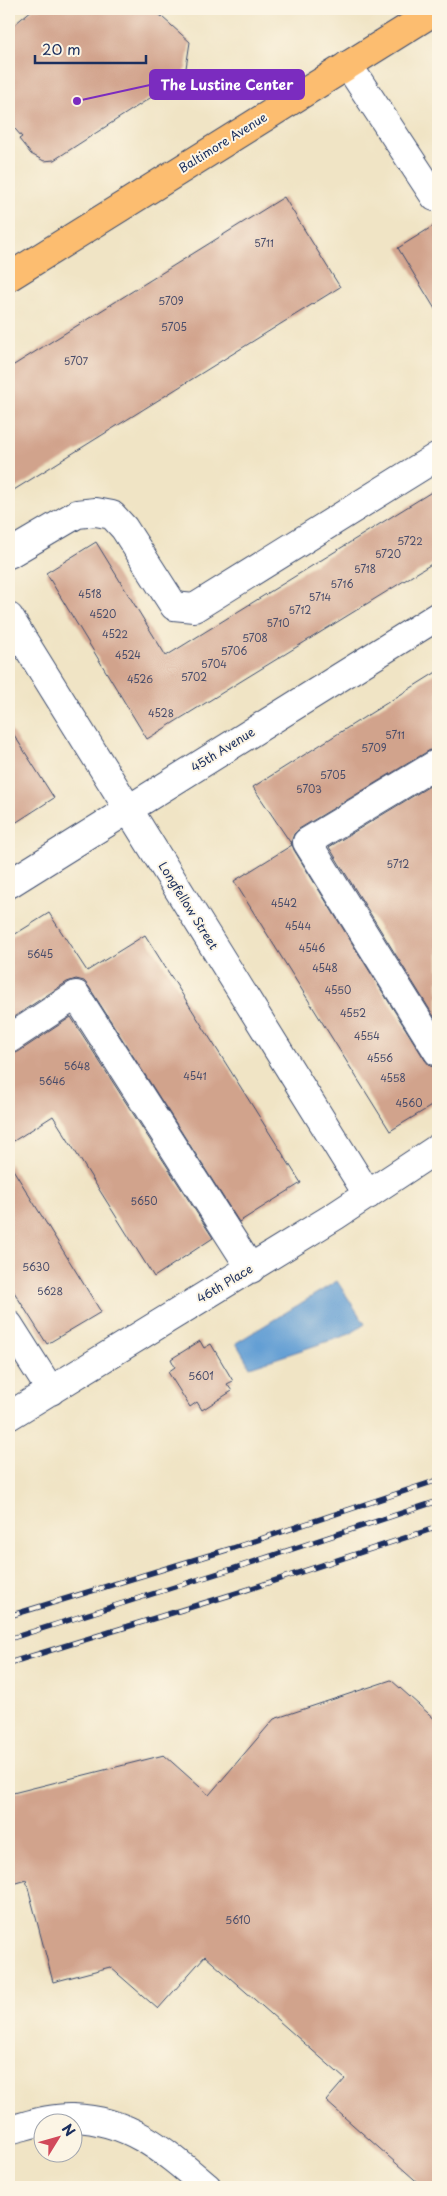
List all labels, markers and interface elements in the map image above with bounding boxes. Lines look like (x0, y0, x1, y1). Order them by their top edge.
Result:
scale bar (35, 32, 146, 64)
text: 20 m (42, 37, 81, 60)
callout: The Lustine Center (150, 70, 304, 99)
text: The Lustine Center (161, 74, 294, 95)
street label: Baltimore Avenue (175, 107, 271, 177)
house number: 5711 (254, 235, 274, 250)
house number: 5709 (158, 293, 184, 308)
house number: 5705 (161, 319, 187, 334)
house number: 5707 (64, 353, 89, 368)
house number: 5722 (397, 533, 423, 548)
house number: 5720 (375, 546, 401, 561)
house number: 5718 (354, 561, 376, 576)
house number: 5716 (331, 576, 353, 591)
house number: 4518 (78, 586, 102, 601)
house number: 5714 (309, 589, 332, 604)
house number: 5712 (289, 602, 311, 617)
house number: 4520 (90, 606, 116, 621)
house number: 5710 (266, 615, 290, 630)
house number: 4522 (102, 626, 128, 641)
house number: 5708 (242, 630, 268, 645)
house number: 5706 (221, 643, 247, 658)
house number: 4524 (115, 647, 141, 662)
house number: 5704 (201, 656, 227, 671)
house number: 5702 (181, 669, 207, 684)
house number: 4526 (127, 671, 153, 686)
house number: 4528 (148, 705, 174, 720)
street label: 45th Avenue (187, 722, 258, 776)
house number: 5711 (385, 727, 405, 742)
house number: 5709 (361, 740, 387, 755)
house number: 5705 (320, 767, 346, 782)
house number: 5703 (296, 781, 322, 796)
house number: 5712 (387, 856, 409, 871)
street label: Longfellow Street (155, 858, 223, 953)
house number: 4542 (271, 895, 297, 910)
house number: 4544 (285, 918, 311, 933)
house number: 4546 (299, 940, 325, 955)
house number: 5645 (27, 946, 53, 961)
house number: 4548 (312, 960, 338, 975)
house number: 4550 (325, 982, 351, 997)
house number: 4552 (340, 1005, 366, 1020)
house number: 4554 (354, 1028, 380, 1043)
house number: 4556 (367, 1050, 393, 1065)
house number: 5648 (64, 1058, 90, 1073)
house number: 4541 (183, 1068, 207, 1083)
house number: 4558 (380, 1070, 406, 1085)
house number: 5646 (39, 1073, 65, 1088)
house number: 4560 (395, 1095, 423, 1110)
house number: 5650 (131, 1193, 157, 1208)
house number: 5630 (22, 1259, 50, 1274)
street label: 46th Place (193, 1259, 256, 1307)
house number: 5628 (37, 1283, 63, 1298)
house number: 5601 (188, 1368, 214, 1383)
house number: 5610 (225, 1912, 251, 1927)
north arrow (32, 2114, 82, 2164)
text: N (57, 2119, 81, 2141)

